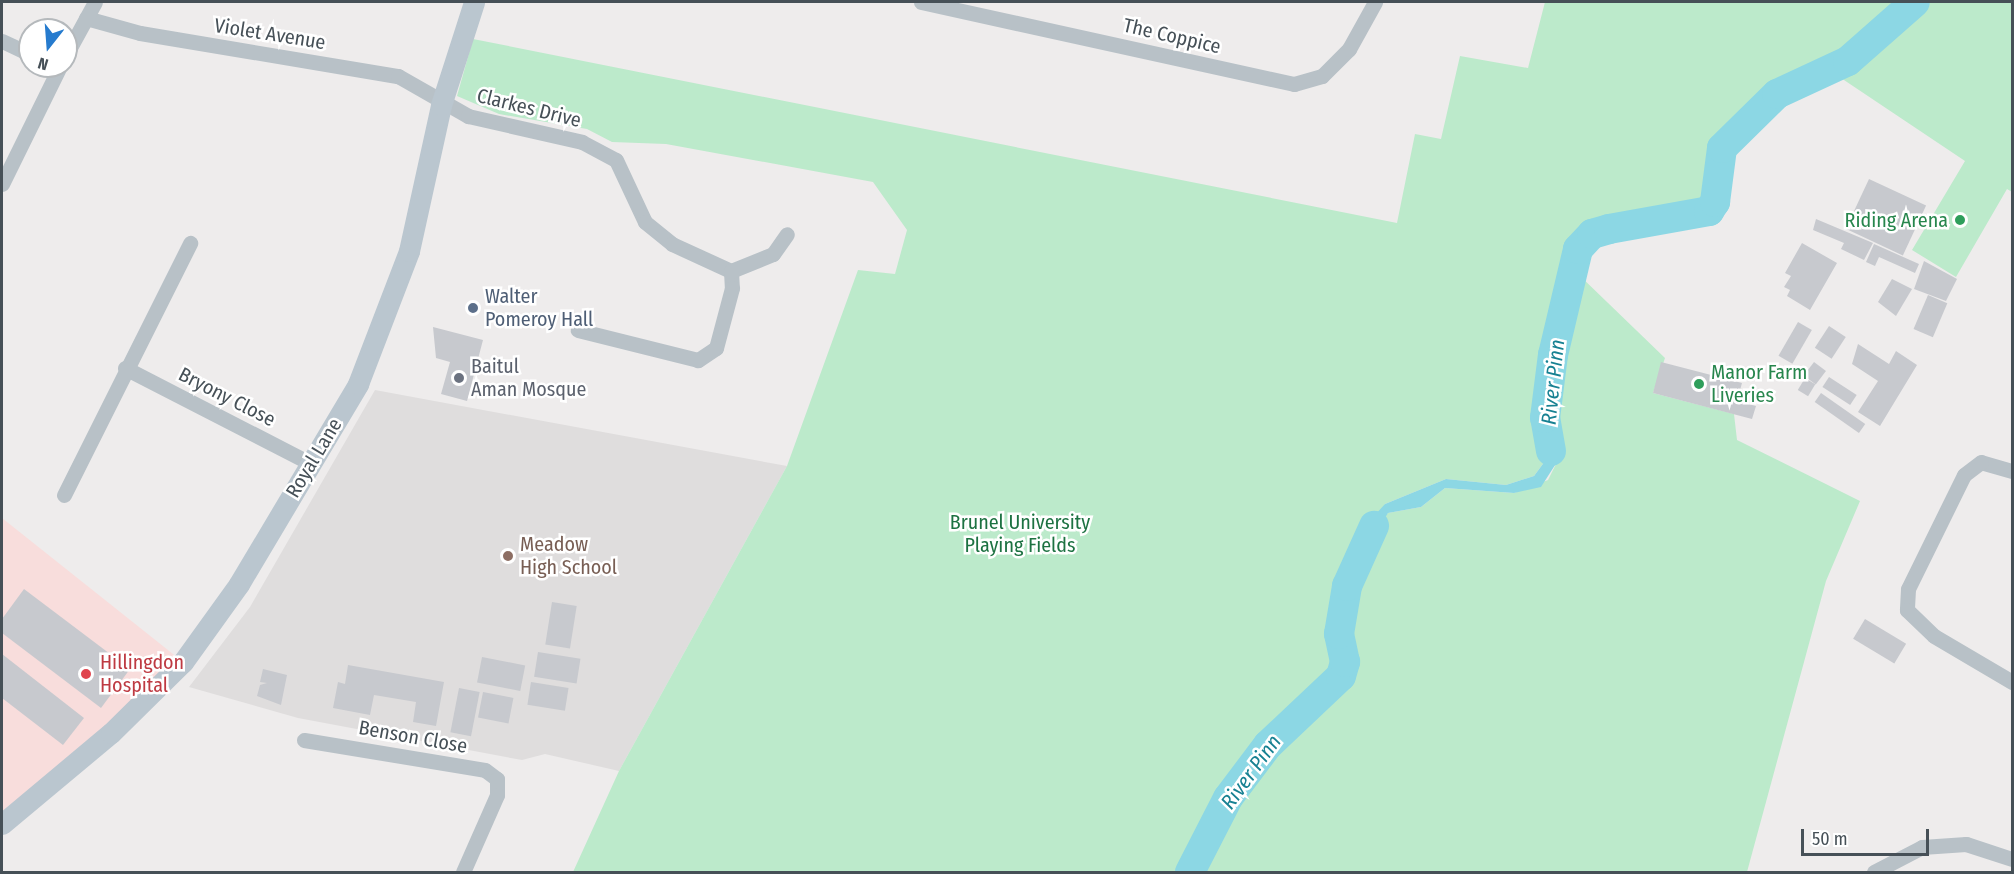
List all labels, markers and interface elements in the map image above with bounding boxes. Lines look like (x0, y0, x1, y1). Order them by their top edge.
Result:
street label: Violet Avenue (213, 13, 327, 55)
street label: The Coppice (1121, 13, 1223, 59)
north arrow (18, 18, 78, 78)
text: N (36, 53, 51, 74)
street label: Clarkes Drive (474, 83, 584, 133)
place label: Riding Arena (1845, 208, 1948, 232)
marker: Riding Arena (1953, 213, 1967, 227)
place label: Walter Pomeroy Hall (485, 284, 593, 331)
marker: Walter Pomeroy Hall (466, 301, 480, 315)
water label: River Pinn (1536, 338, 1570, 426)
place label: Baitul Aman Mosque (471, 354, 586, 401)
place label: Manor Farm Liveries (1711, 360, 1807, 407)
street label: Bryony Close (175, 362, 279, 432)
marker: Baitul Aman Mosque (452, 371, 466, 385)
marker: Manor Farm Liveries (1692, 377, 1706, 391)
street label: Royal Lane (281, 414, 347, 502)
park label: Brunel University Playing Fields (950, 511, 1090, 558)
place label: Meadow High School (520, 532, 617, 579)
marker: Meadow High School (501, 549, 515, 563)
place label: Hillingdon Hospital (100, 650, 184, 697)
marker: Hillingdon Hospital (77, 665, 95, 683)
street label: Benson Close (357, 716, 469, 758)
water label: River Pinn (1216, 730, 1286, 814)
scale bar (1804, 817, 1932, 855)
text: 50 m (1812, 828, 1848, 850)

